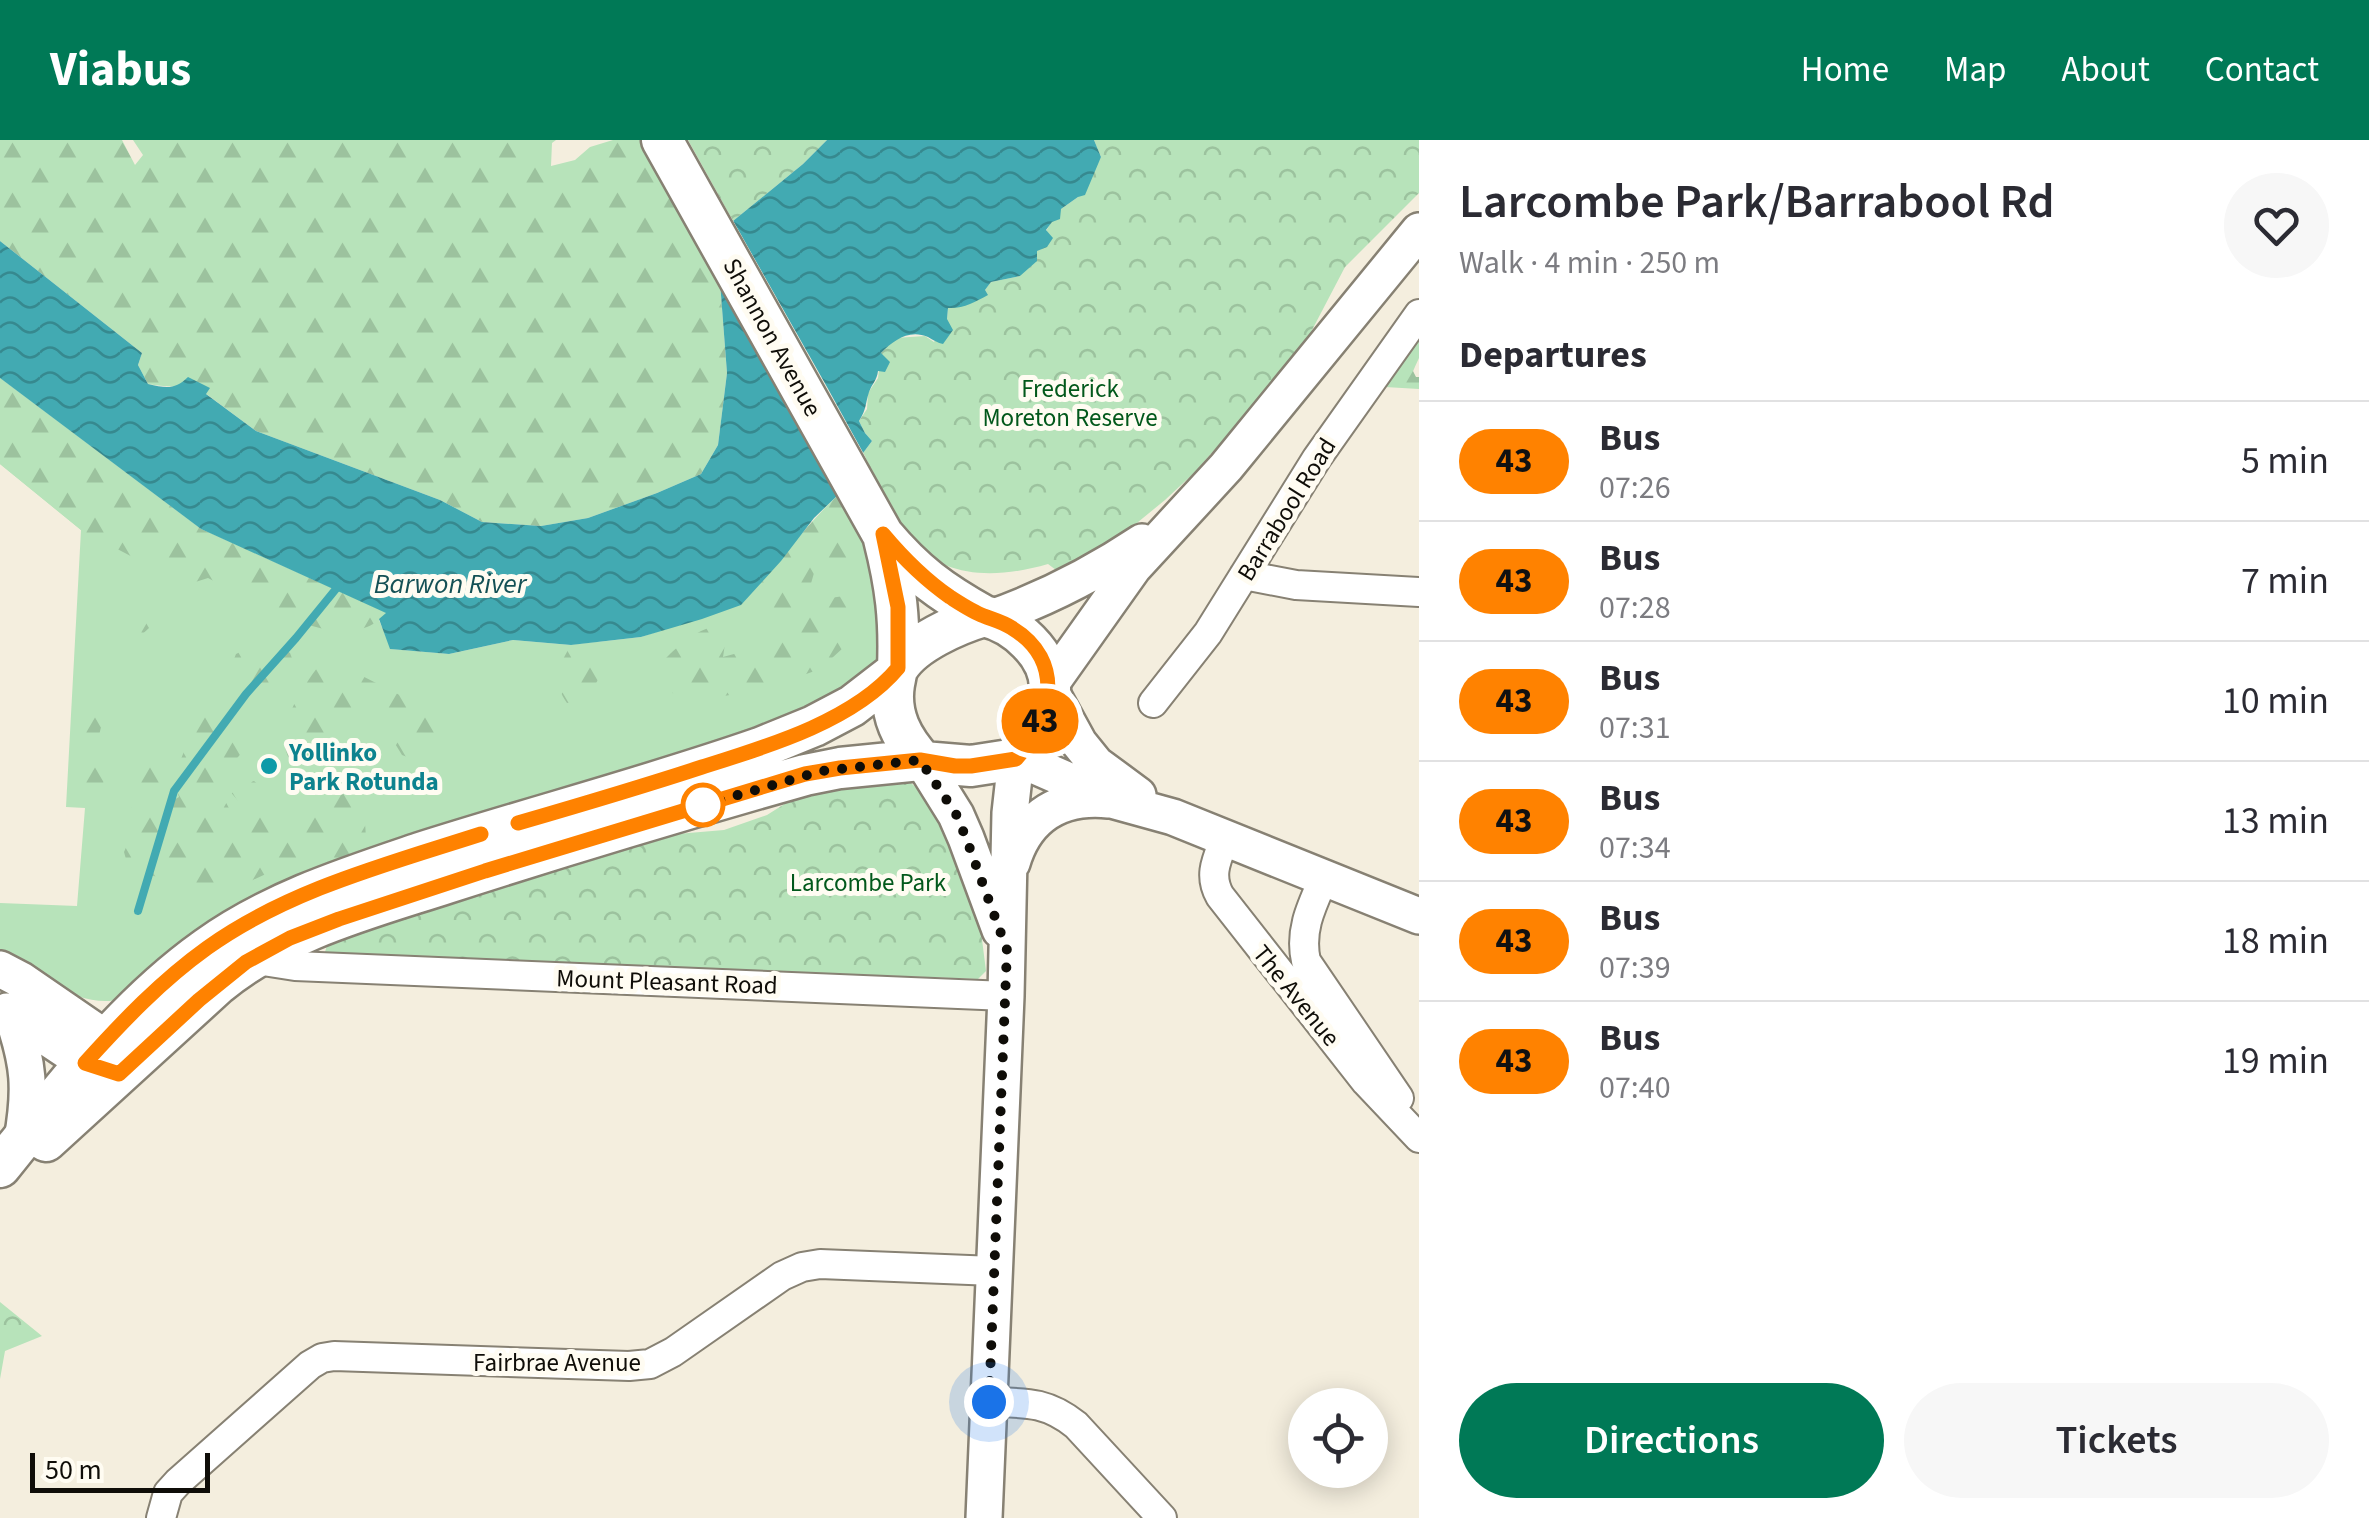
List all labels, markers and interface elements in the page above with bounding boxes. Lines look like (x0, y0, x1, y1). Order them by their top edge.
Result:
text: Viabus (50, 36, 191, 104)
text: Home (1801, 45, 1889, 95)
text: Map (1944, 45, 2007, 95)
text: About (2062, 45, 2150, 95)
text: Contact (2205, 45, 2319, 95)
text: Larcombe Park/Barrabool Rd (1459, 168, 2055, 236)
button: heart (2224, 173, 2329, 278)
text: Walk · 4 min · 250 m (1459, 240, 1720, 286)
street label: Shannon Avenue (714, 252, 831, 423)
text: Departures (1459, 328, 1647, 382)
park label: Frederick Moreton Reserve (982, 371, 1158, 436)
text: Bus (1599, 411, 1660, 465)
street label: Barrabool Road (1228, 431, 1345, 588)
text: 5 min (2241, 434, 2329, 488)
text: 43 (1496, 436, 1532, 486)
text: 07:26 (1599, 465, 1671, 511)
text: Bus (1599, 531, 1660, 585)
text: 7 min (2241, 554, 2329, 608)
text: 43 (1496, 556, 1532, 606)
water label: Barwon River (374, 564, 528, 604)
text: 07:28 (1599, 585, 1671, 631)
text: Bus (1599, 651, 1660, 705)
text: 10 min (2222, 674, 2329, 728)
text: 43 (1496, 676, 1532, 726)
line badge: 43 (995, 688, 1085, 754)
text: 43 (1022, 696, 1058, 746)
text: 07:31 (1599, 705, 1671, 751)
place label: Yollinko Park Rotunda (288, 735, 439, 800)
marker: Yollinko Park Rotunda (258, 755, 280, 777)
text: Bus (1599, 771, 1660, 825)
unlabelled marker (682, 784, 724, 826)
text: 13 min (2222, 794, 2329, 848)
text: 43 (1496, 796, 1532, 846)
text: 07:34 (1599, 825, 1671, 871)
park label: Larcombe Park (790, 865, 947, 901)
text: Bus (1599, 891, 1660, 945)
text: 18 min (2222, 914, 2329, 968)
text: 43 (1496, 916, 1532, 966)
street label: The Avenue (1244, 937, 1348, 1054)
text: 07:39 (1599, 945, 1671, 991)
street label: Mount Pleasant Road (556, 960, 778, 1004)
text: Bus (1599, 1011, 1660, 1065)
text: 19 min (2222, 1034, 2329, 1088)
text: 43 (1496, 1036, 1532, 1086)
text: 07:40 (1599, 1065, 1671, 1111)
street label: Fairbrae Avenue (473, 1345, 641, 1381)
your location (964, 1377, 1014, 1427)
button: Directions (1459, 1383, 1884, 1498)
button: Tickets (1904, 1383, 2329, 1498)
map controls (1288, 1388, 1388, 1488)
button: locate (1288, 1388, 1388, 1488)
scale bar (30, 1448, 210, 1492)
text: 50 m (45, 1450, 102, 1490)

